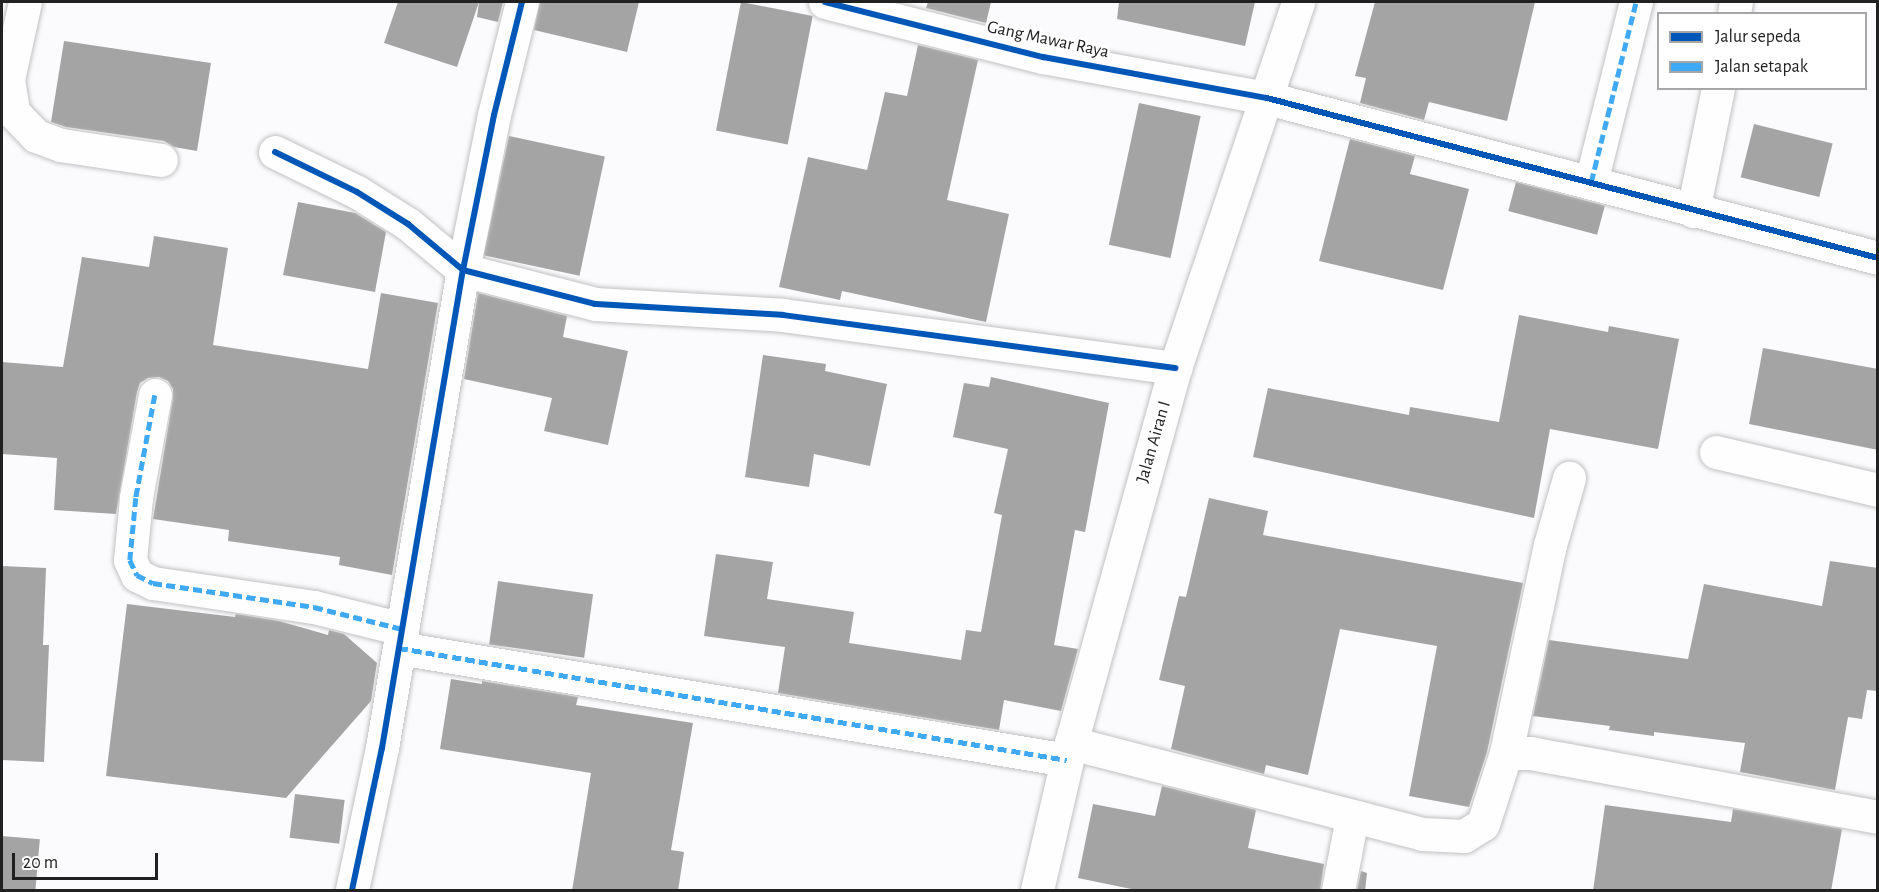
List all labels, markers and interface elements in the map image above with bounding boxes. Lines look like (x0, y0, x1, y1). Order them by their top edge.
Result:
legend (1657, 12, 1867, 90)
street label: Gang Mawar Raya (985, 17, 1111, 63)
text: Jalur sepeda (1715, 28, 1801, 46)
text: Jalan setapak (1715, 58, 1808, 76)
street label: Jalan Airan I (1132, 399, 1176, 485)
scale bar (15, 841, 160, 879)
text: 20 m (23, 854, 58, 872)

